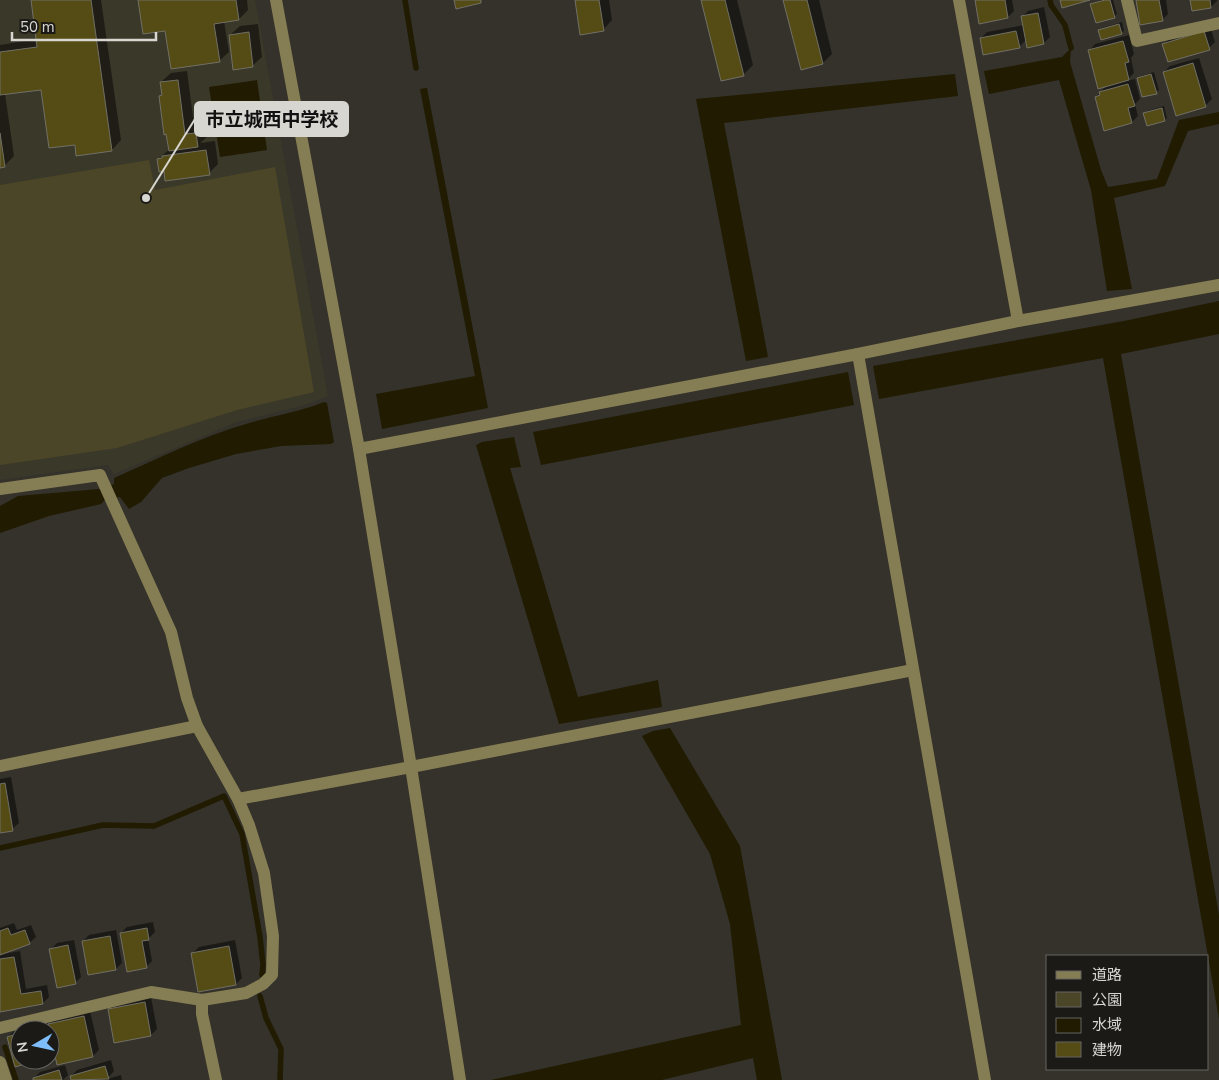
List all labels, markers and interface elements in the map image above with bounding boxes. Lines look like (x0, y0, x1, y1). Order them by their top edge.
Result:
scale bar (12, 10, 156, 42)
text: 50 m (20, 17, 55, 37)
callout: 市立城西中学校 (195, 102, 348, 136)
text: 市立城西中学校 (205, 107, 339, 133)
legend (1046, 955, 1209, 1070)
text: 道路 (1092, 965, 1122, 985)
text: 公園 (1092, 990, 1122, 1010)
text: 水域 (1092, 1015, 1122, 1035)
north arrow (10, 1020, 60, 1070)
text: N (12, 1040, 33, 1054)
text: 建物 (1092, 1040, 1122, 1060)

